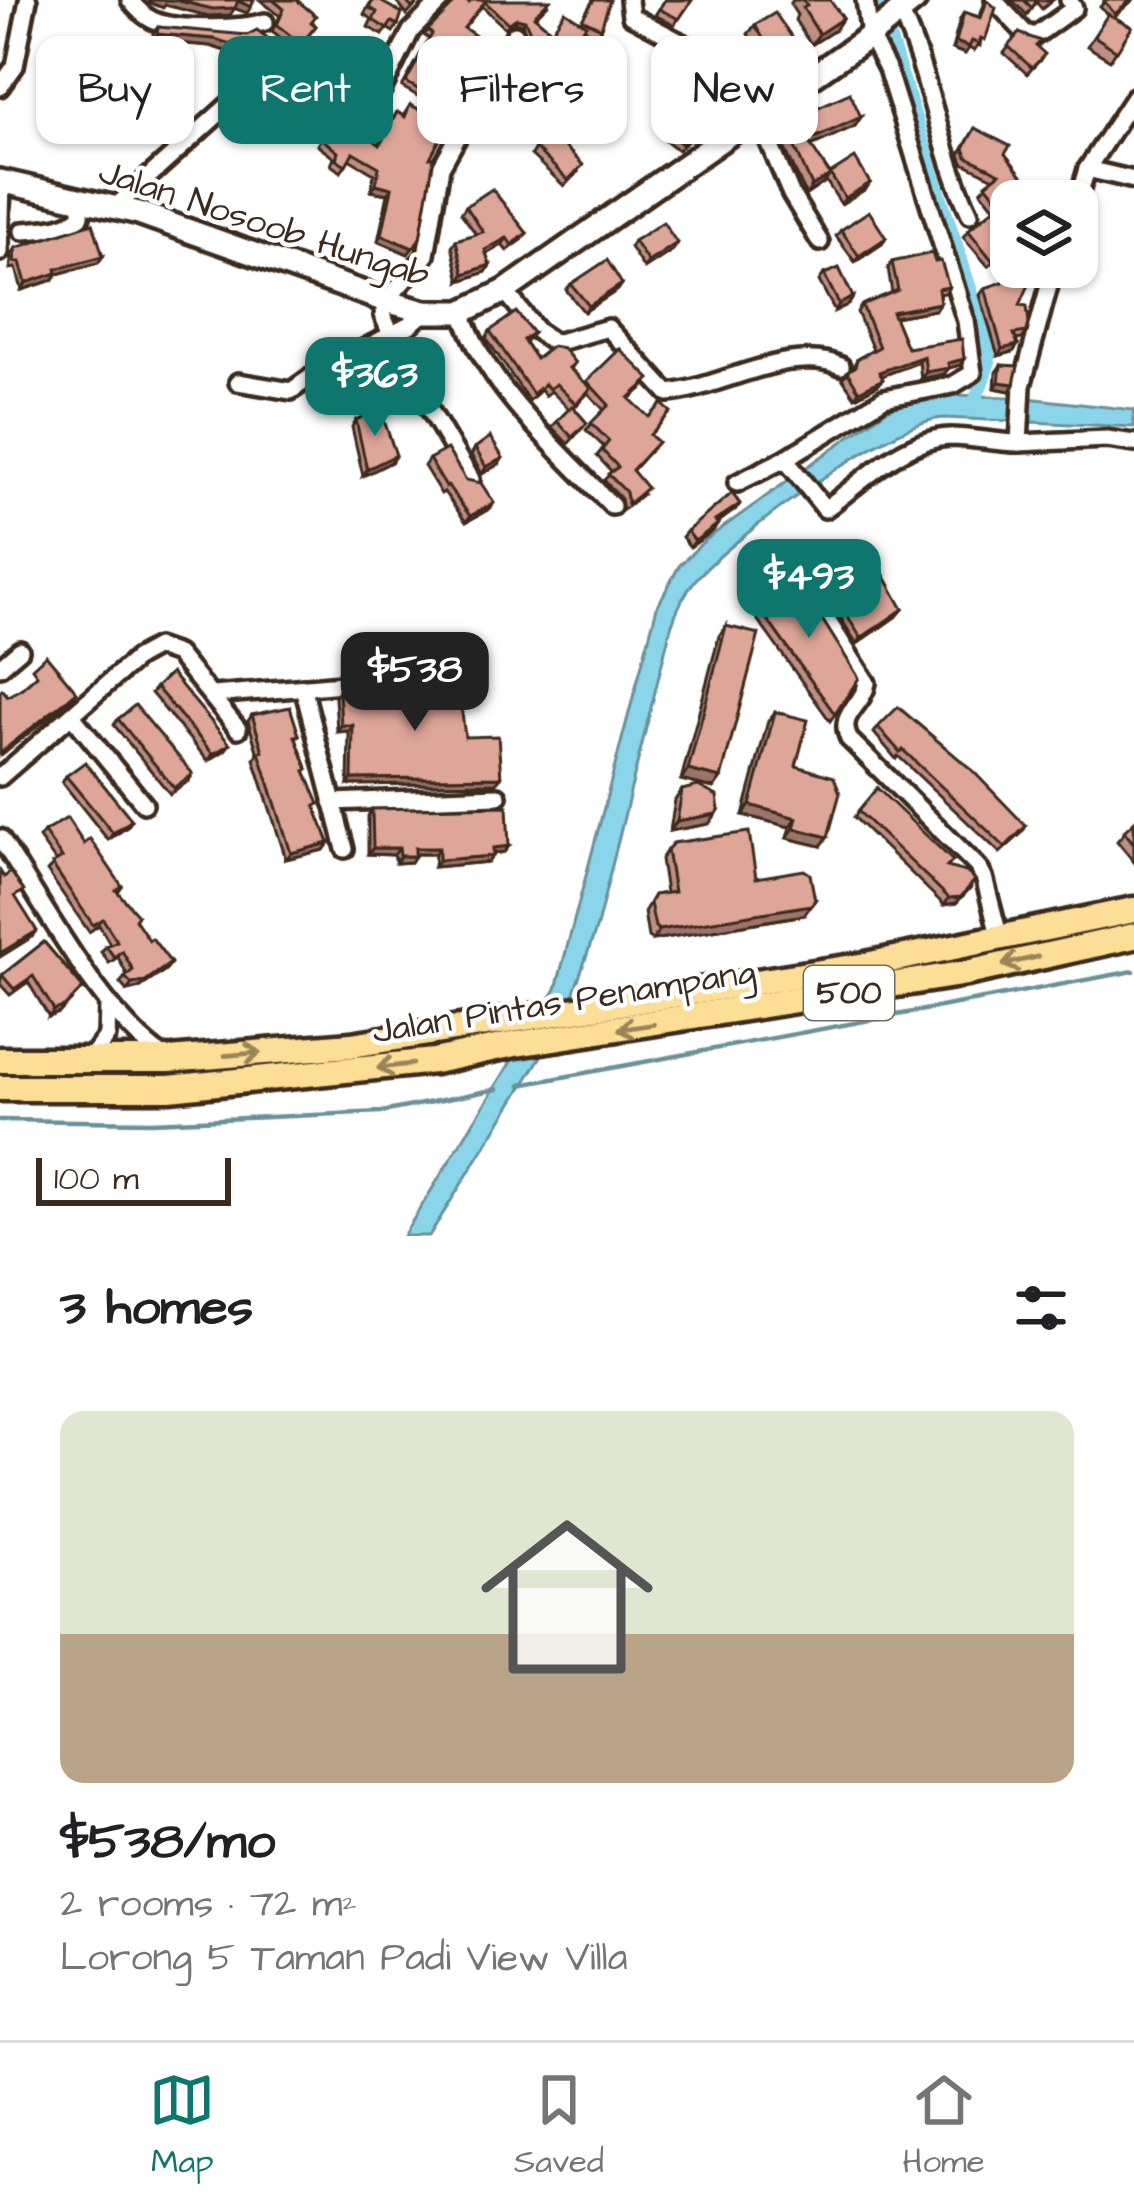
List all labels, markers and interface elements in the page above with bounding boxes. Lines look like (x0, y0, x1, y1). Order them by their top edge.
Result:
chip: Buy (36, 36, 194, 144)
chip: Rent (218, 36, 393, 144)
chip: Filters (417, 36, 627, 144)
chip: New (651, 36, 818, 144)
street label: Jalan Nosoob Hungab (92, 146, 436, 303)
map controls (990, 180, 1098, 288)
button: layers (990, 180, 1098, 288)
pin: $363 (304, 337, 446, 439)
text: $363 (332, 349, 418, 403)
pin: $493 (738, 539, 880, 641)
text: $493 (764, 551, 854, 605)
pin: $538 (344, 632, 486, 734)
text: $538 (368, 644, 462, 698)
street label: Jalan Pintas Penampang (369, 947, 759, 1058)
one-way arrow (1001, 951, 1039, 974)
road number: 500 (804, 966, 894, 1020)
one-way arrow (617, 1016, 656, 1039)
one-way arrow (223, 1043, 262, 1066)
one-way arrow (377, 1055, 416, 1077)
scale bar (36, 1152, 231, 1205)
text: 100 m (54, 1156, 139, 1202)
text: 3 homes (60, 1273, 253, 1344)
icon: filters (1008, 1275, 1074, 1341)
icon: home (459, 1489, 675, 1705)
text: $538/mo (60, 1807, 275, 1878)
text: 2 rooms · 72 m² (60, 1878, 357, 1932)
text: Lorong 5 Taman Padi View Villa (60, 1932, 628, 1986)
tab: Map (149, 2067, 215, 2185)
tab: Saved (514, 2067, 604, 2185)
tab: Home (903, 2067, 985, 2185)

